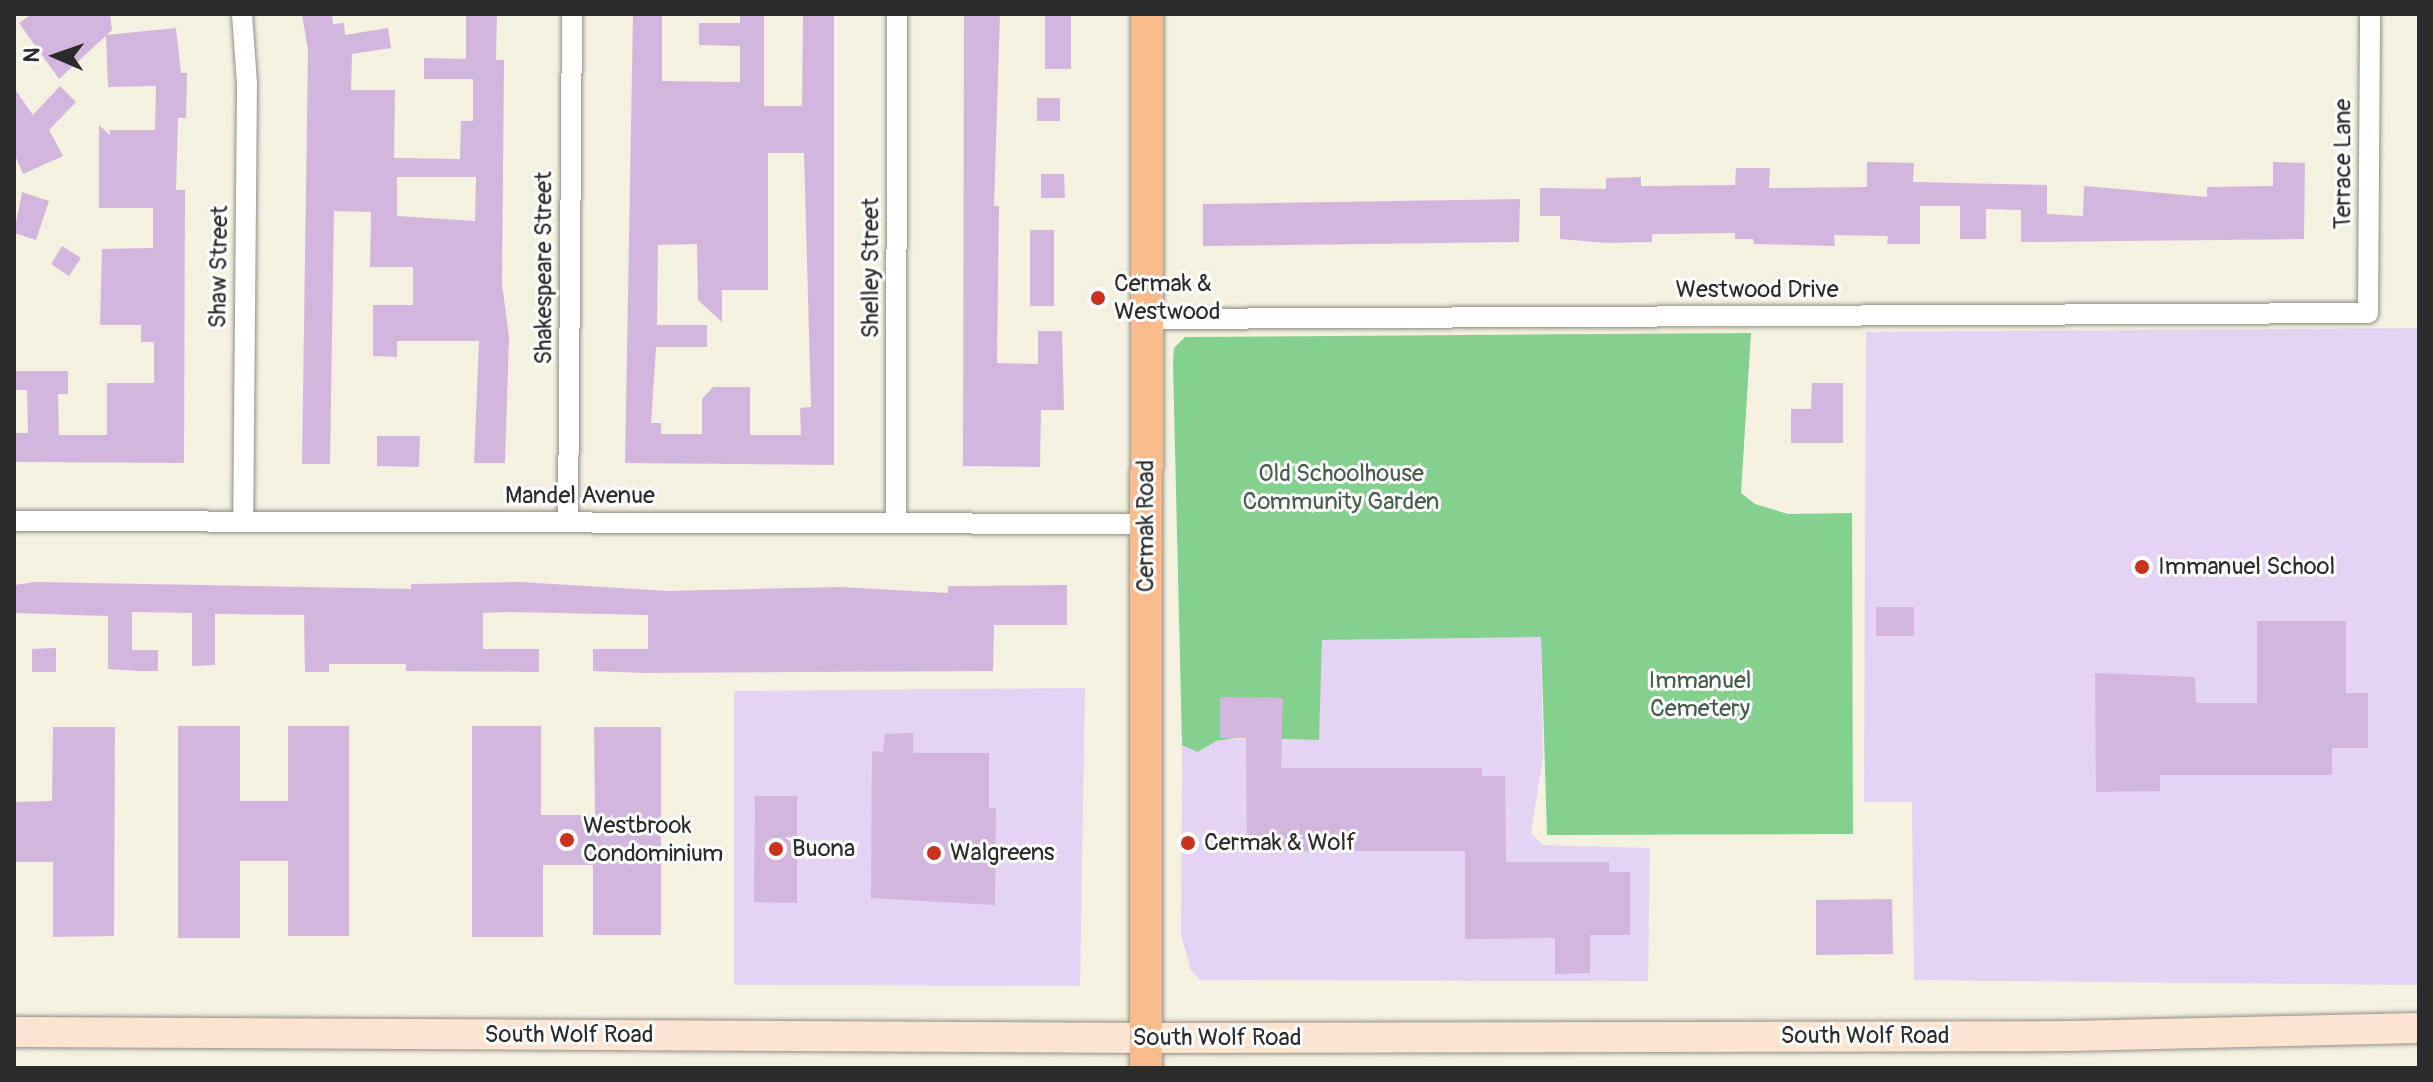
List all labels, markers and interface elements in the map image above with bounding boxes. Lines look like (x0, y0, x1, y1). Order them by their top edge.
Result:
north arrow (16, 16, 96, 96)
text: N (18, 47, 46, 63)
street label: Terrace Lane (2329, 99, 2357, 229)
street label: Shakespeare Street (530, 171, 558, 365)
street label: Shelley Street (857, 198, 885, 338)
street label: Shaw Street (204, 205, 234, 329)
place label: Cermak & Westwood (1114, 270, 1220, 326)
street label: Westwood Drive (1676, 276, 1838, 304)
marker: Cermak & Westwood (1089, 289, 1107, 307)
street label: Cermak Road (1132, 460, 1160, 592)
park label: Old Schoolhouse Community Garden (1243, 460, 1439, 516)
street label: Mandel Avenue (505, 482, 655, 510)
place label: Immanuel School (2158, 553, 2335, 581)
marker: Immanuel School (2133, 558, 2151, 576)
park label: Immanuel Cemetery (1648, 667, 1752, 723)
place label: Westbrook Condominium (583, 812, 723, 868)
place label: Cermak & Wolf (1204, 829, 1356, 857)
marker: Westbrook Condominium (558, 831, 576, 849)
marker: Cermak & Wolf (1179, 834, 1197, 852)
place label: Buona (792, 835, 855, 863)
place label: Walgreens (950, 839, 1055, 867)
marker: Buona (767, 840, 785, 858)
marker: Walgreens (925, 844, 943, 862)
street label: South Wolf Road (485, 1021, 653, 1049)
street label: South Wolf Road (1781, 1022, 1949, 1050)
street label: South Wolf Road (1133, 1024, 1301, 1052)

